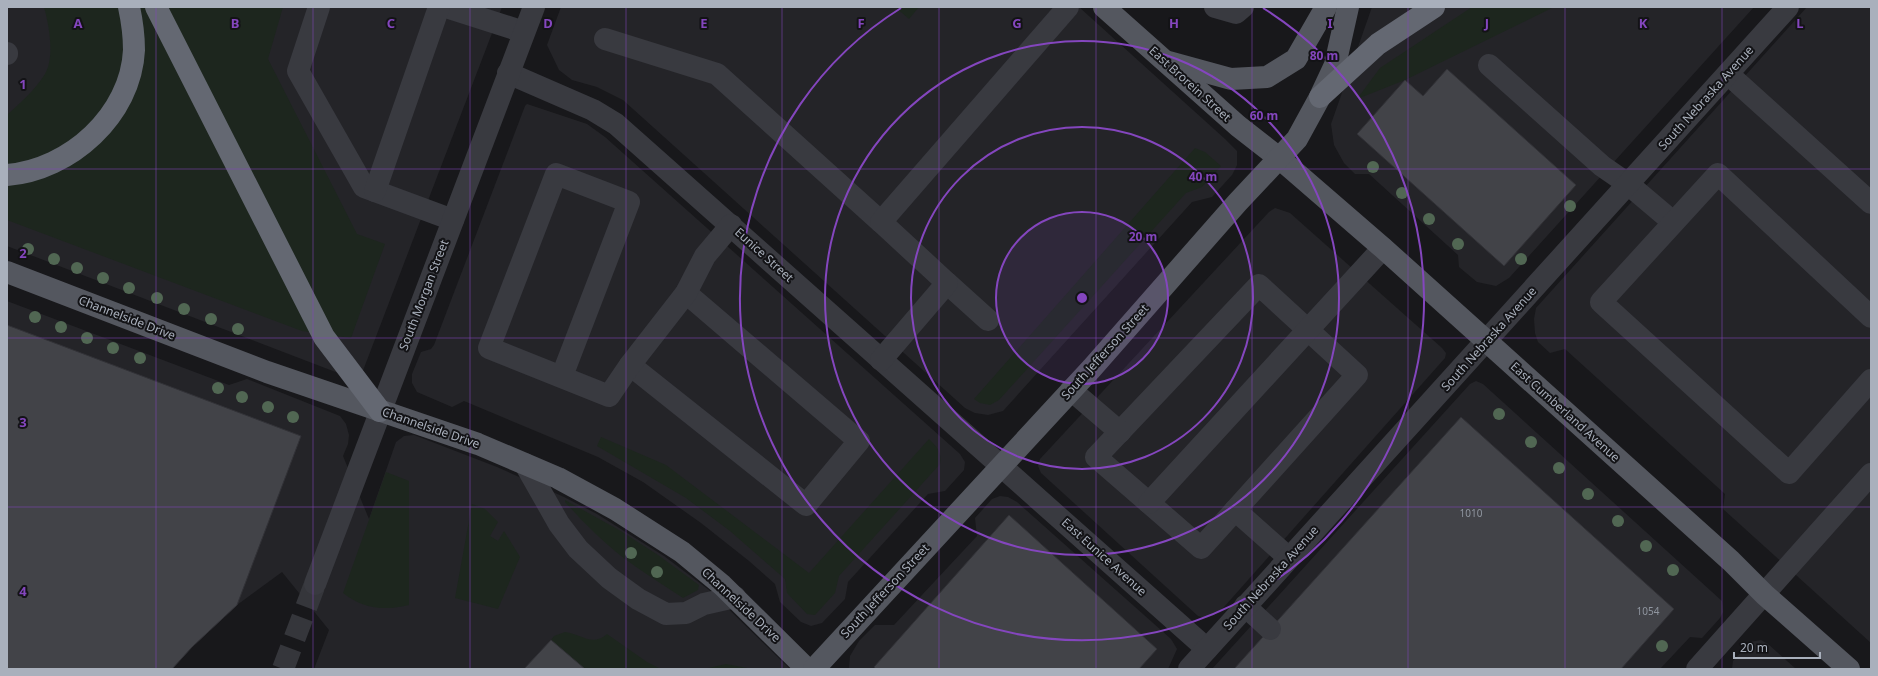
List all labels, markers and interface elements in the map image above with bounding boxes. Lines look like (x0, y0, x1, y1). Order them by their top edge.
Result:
text: A (74, 14, 83, 32)
text: B (231, 14, 239, 32)
text: C (387, 14, 395, 32)
text: D (543, 14, 553, 32)
text: E (700, 14, 708, 32)
text: F (857, 14, 865, 32)
text: G (1012, 14, 1022, 32)
text: H (1169, 14, 1179, 32)
text: I (1327, 14, 1333, 32)
text: J (1484, 14, 1489, 32)
text: K (1639, 14, 1648, 32)
text: L (1796, 14, 1804, 32)
street label: East Brorein Street (1146, 42, 1236, 126)
street label: South Nebraska Avenue (1654, 42, 1757, 154)
text: 80 m (1310, 47, 1338, 64)
text: 1 (19, 75, 27, 93)
text: 60 m (1250, 107, 1278, 124)
text: 40 m (1189, 168, 1217, 185)
street label: Eunice Street (731, 224, 798, 286)
text: 20 m (1129, 228, 1157, 245)
street label: South Morgan Street (395, 236, 453, 353)
text: 2 (19, 244, 27, 262)
street label: South Nebraska Avenue (1437, 283, 1540, 395)
street label: Channelside Drive (76, 291, 178, 344)
centre of rings (1075, 291, 1089, 305)
street label: South Jefferson Street (1057, 300, 1153, 403)
street label: East Cumberland Avenue (1507, 358, 1624, 466)
street label: Channelside Drive (380, 403, 482, 452)
text: 3 (19, 413, 27, 431)
house number: 1010 (1460, 506, 1483, 520)
street label: East Eunice Avenue (1058, 514, 1151, 600)
street label: South Nebraska Avenue (1219, 522, 1322, 634)
street label: South Jefferson Street (836, 539, 933, 642)
street label: Channelside Drive (698, 564, 785, 646)
text: 4 (19, 582, 27, 600)
house number: 1054 (1637, 604, 1660, 618)
scale bar (1734, 634, 1820, 660)
text: 20 m (1740, 639, 1768, 656)

